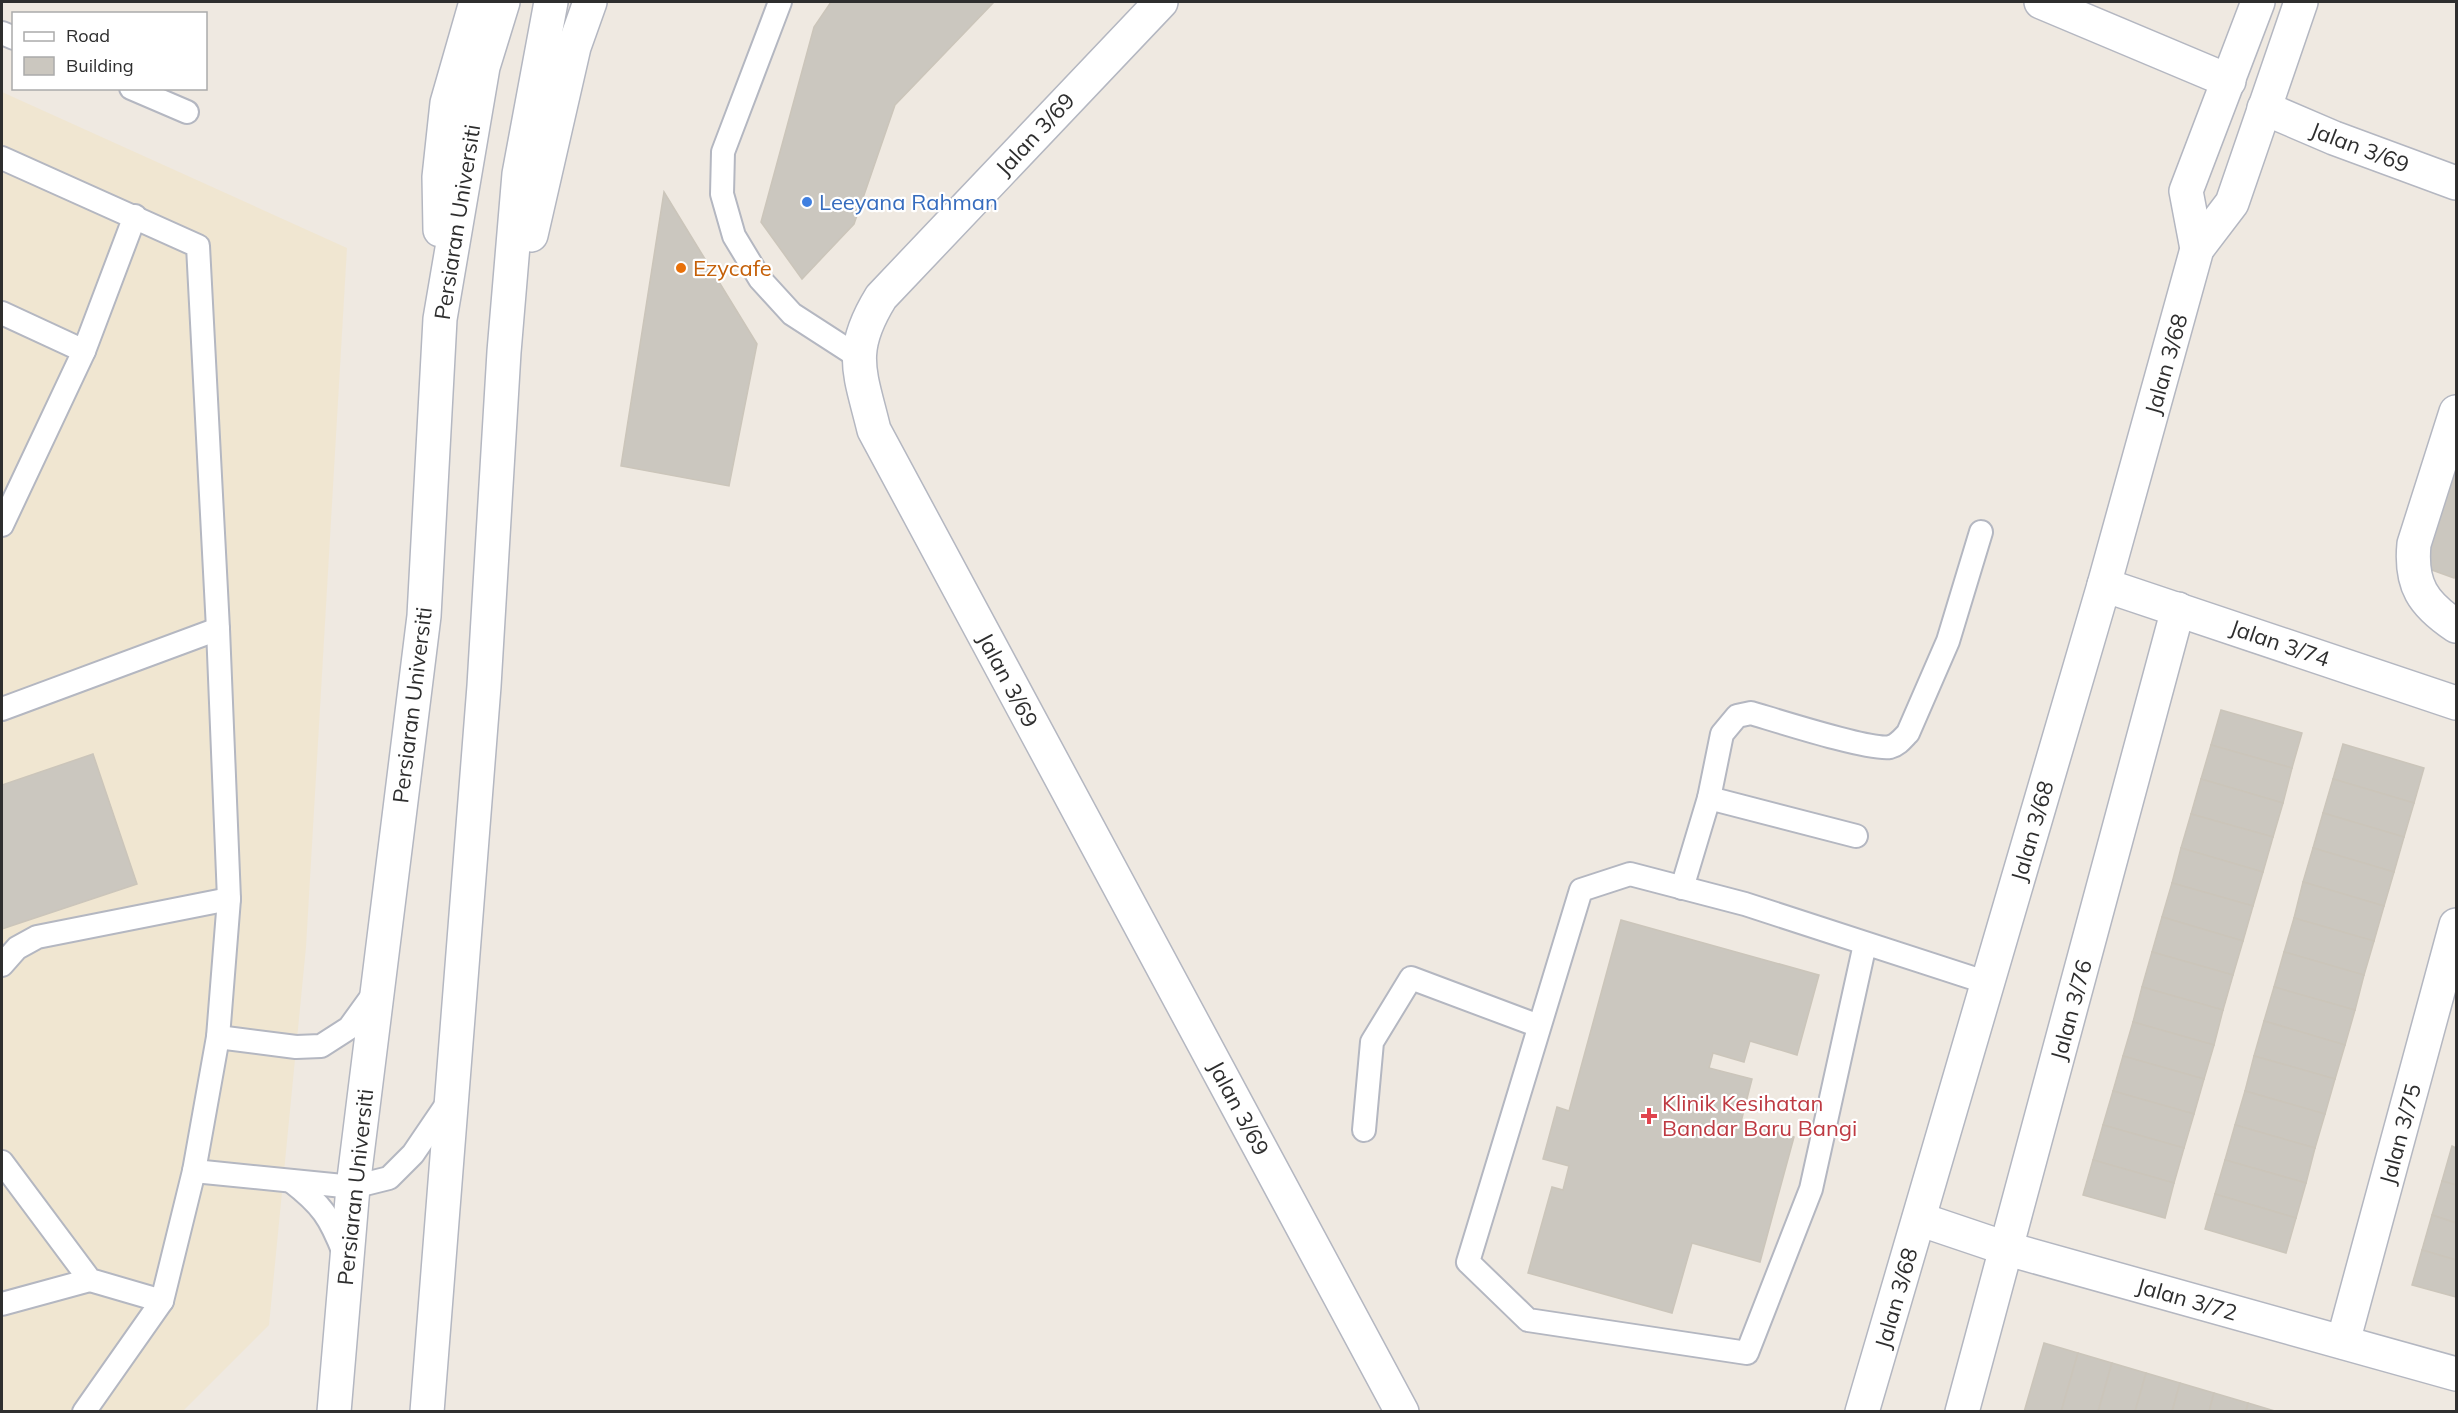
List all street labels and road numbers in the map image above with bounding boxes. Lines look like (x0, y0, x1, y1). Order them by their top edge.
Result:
street label: Jalan 3/69 (989, 87, 1081, 181)
street label: Jalan 3/69 (2307, 115, 2413, 179)
street label: Persiaran Universiti (428, 122, 486, 322)
street label: Jalan 3/68 (2138, 310, 2194, 418)
street label: Persiaran Universiti (386, 605, 438, 805)
street label: Jalan 3/74 (2227, 613, 2333, 673)
street label: Jalan 3/69 (971, 628, 1045, 732)
street label: Jalan 3/68 (2004, 777, 2060, 885)
street label: Jalan 3/76 (2044, 956, 2098, 1064)
street label: Jalan 3/69 (1202, 1056, 1276, 1160)
street label: Jalan 3/75 (2373, 1080, 2427, 1188)
street label: Persiaran Universiti (331, 1087, 379, 1287)
street label: Jalan 3/68 (1868, 1244, 1924, 1352)
street label: Jalan 3/72 (2133, 1271, 2241, 1327)

